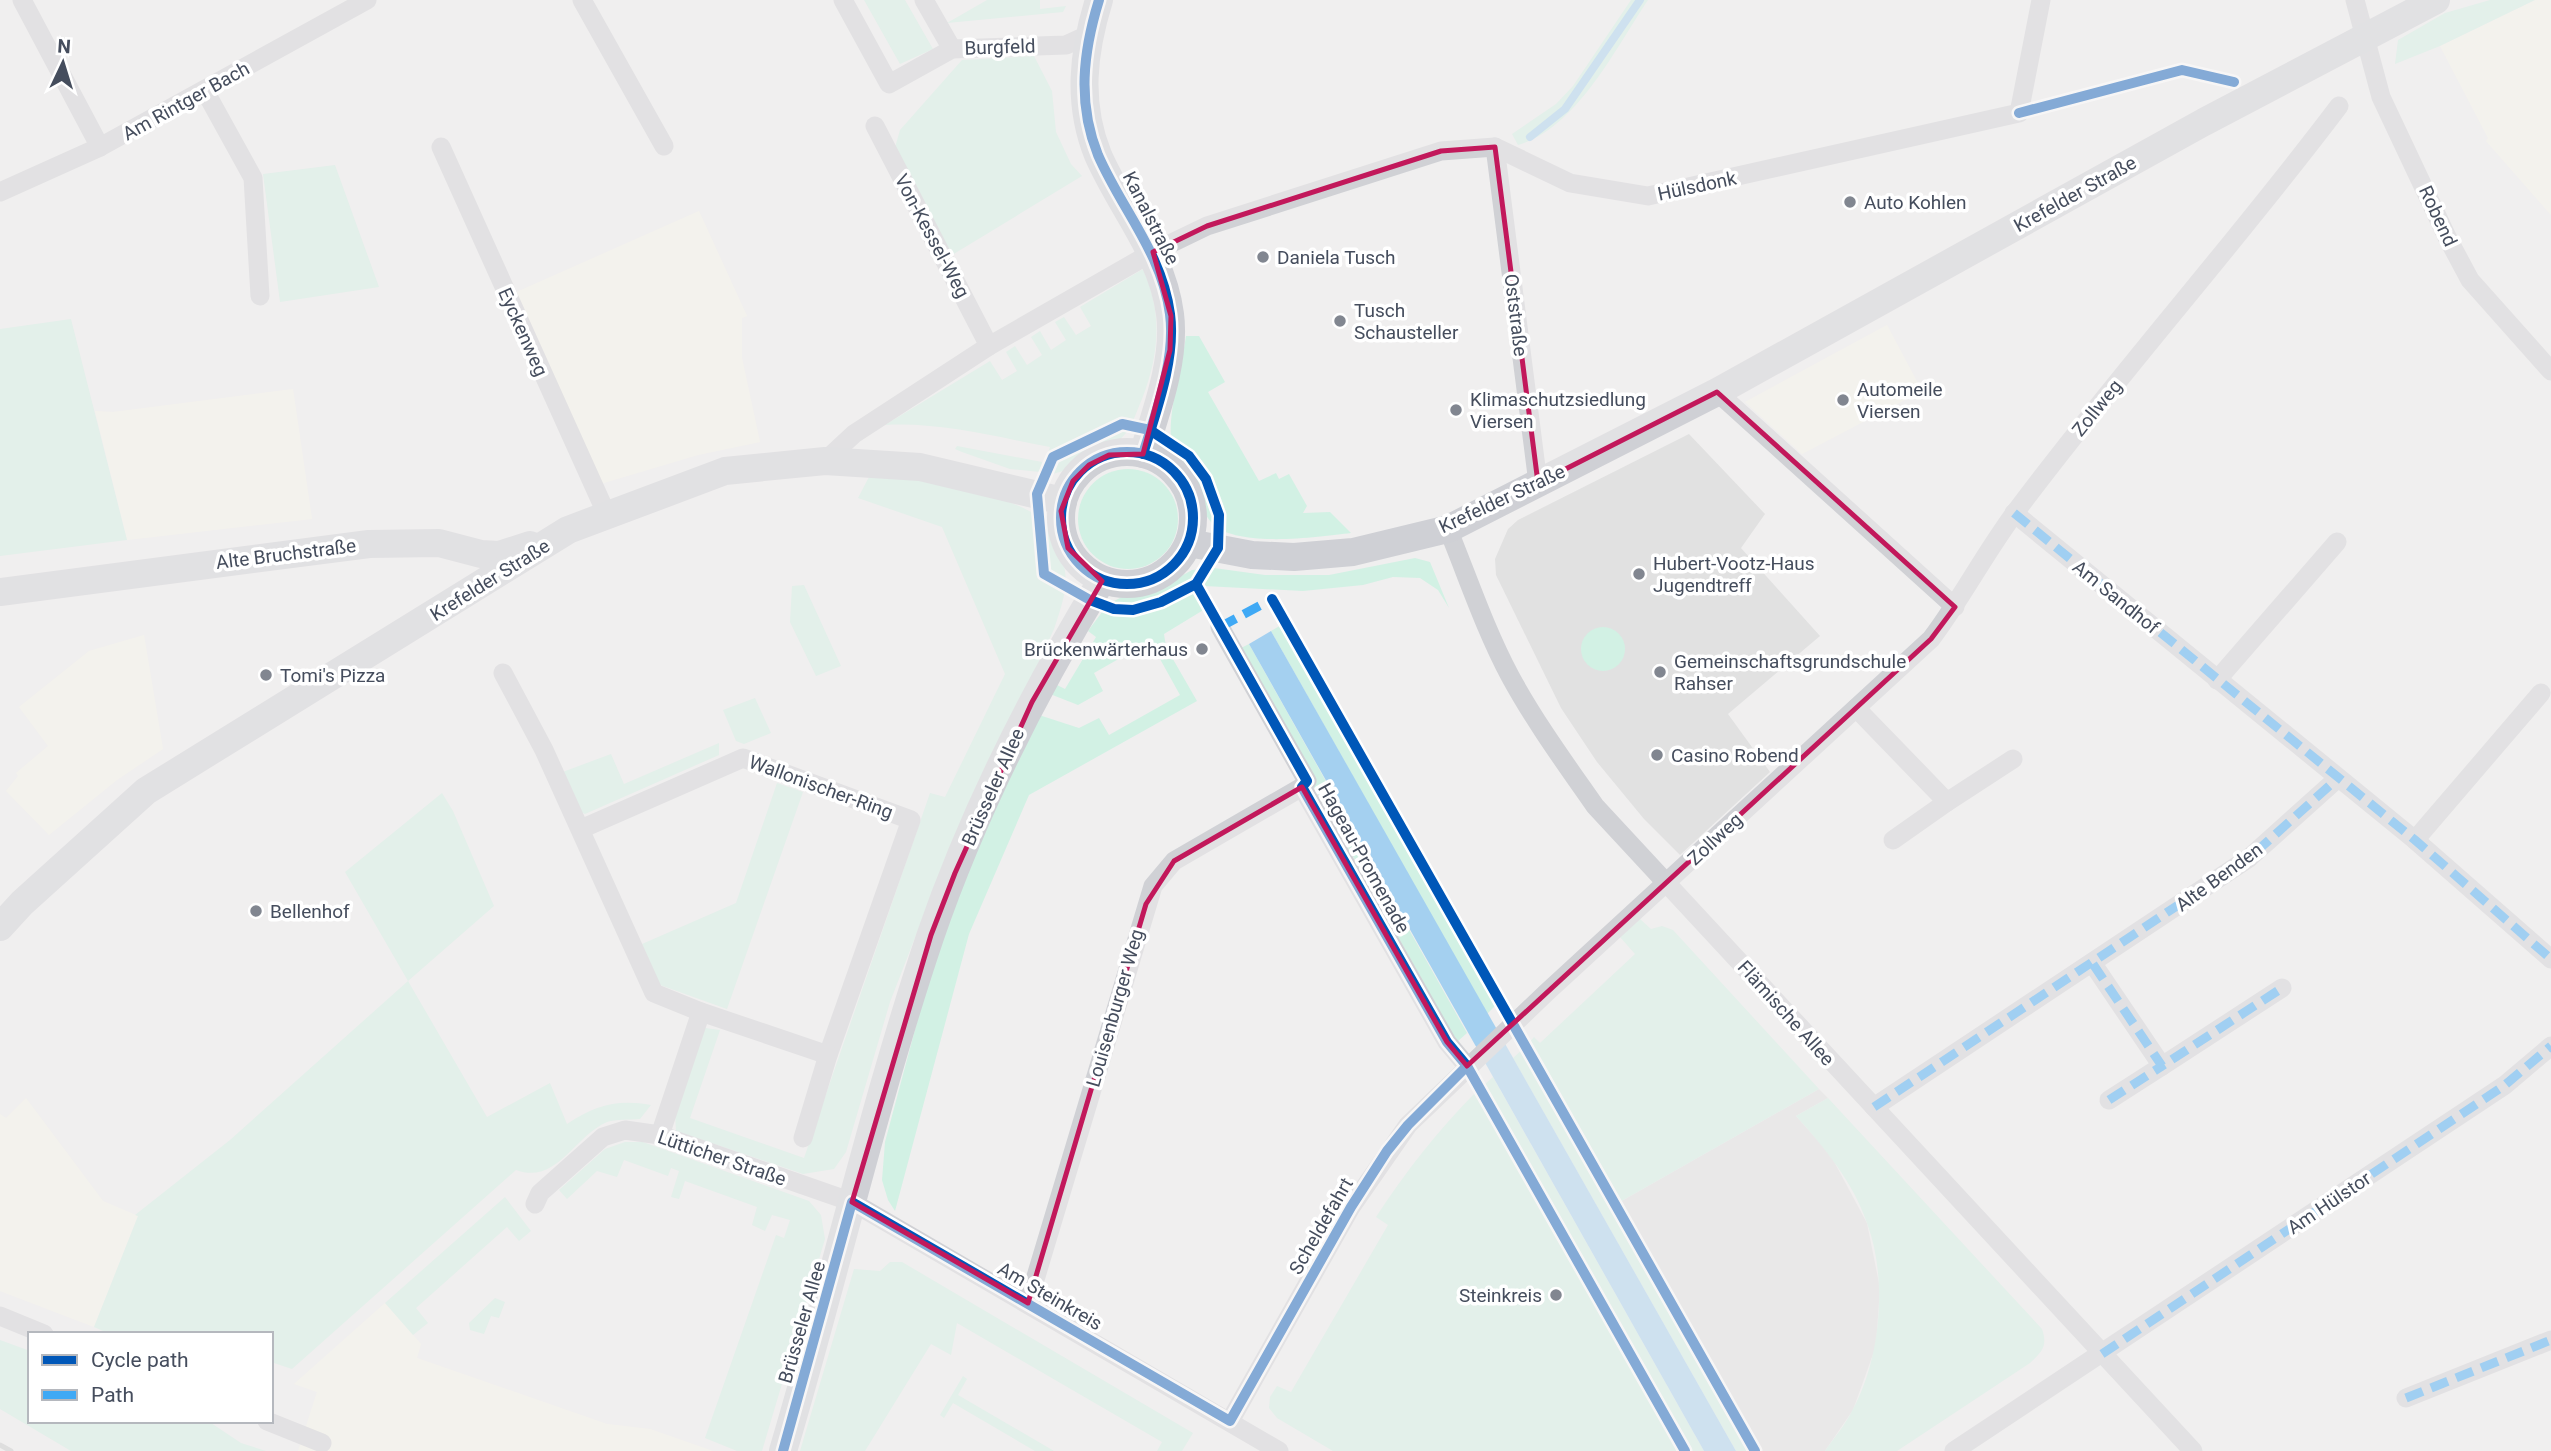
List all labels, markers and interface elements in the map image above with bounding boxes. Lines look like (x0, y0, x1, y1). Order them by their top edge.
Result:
north arrow (28, 28, 98, 98)
street label: Burgfeld (964, 34, 1036, 60)
text: N (57, 35, 72, 58)
street label: Am Rintger Bach (119, 57, 253, 145)
street label: Krefelder Straße (2010, 151, 2140, 237)
street label: Hülsdonk (1655, 166, 1739, 206)
street label: Kanalstraße (1118, 168, 1184, 268)
street label: Von-Kessel-Weg (890, 170, 974, 302)
street label: Robend (2414, 182, 2462, 250)
place label: Auto Kohlen (1864, 191, 1967, 214)
marker: Auto Kohlen (1842, 194, 1858, 210)
place label: Daniela Tusch (1277, 246, 1395, 269)
marker: Daniela Tusch (1255, 249, 1271, 265)
street label: Oststraße (1500, 272, 1532, 358)
street label: Eyckenweg (493, 284, 553, 380)
place label: Tusch Schausteller (1354, 299, 1459, 344)
marker: Tusch Schausteller (1332, 313, 1348, 329)
street label: Zollweg (2067, 375, 2127, 441)
place label: Automeile Viersen (1857, 378, 1943, 423)
place label: Klimaschutzsiedlung Viersen (1470, 388, 1646, 433)
marker: Automeile Viersen (1835, 392, 1851, 408)
marker: Klimaschutzsiedlung Viersen (1448, 402, 1464, 418)
street label: Krefelder Straße (1435, 460, 1569, 538)
street label: Alte Bruchstraße (215, 534, 357, 574)
street label: Krefelder Straße (426, 534, 554, 626)
place label: Hubert-Vootz-Haus Jugendtreff (1653, 552, 1815, 597)
street label: Am Sandhof (2068, 555, 2164, 639)
marker: Hubert-Vootz-Haus Jugendtreff (1631, 566, 1647, 582)
place label: Brückenwärterhaus (1024, 638, 1188, 661)
marker: Brückenwärterhaus (1194, 641, 1210, 657)
place label: Gemeinschaftsgrundschule Rahser (1674, 650, 1906, 695)
place label: Tomi's Pizza (280, 664, 385, 687)
marker: Gemeinschaftsgrundschule Rahser (1652, 664, 1668, 680)
marker: Tomi's Pizza (258, 667, 274, 683)
street label: Brüsseler Allee (957, 725, 1029, 849)
place label: Casino Robend (1671, 744, 1799, 767)
marker: Casino Robend (1649, 747, 1665, 763)
street label: Wallonischer-Ring (746, 750, 896, 824)
street label: Hageau-Promenade (1313, 779, 1415, 937)
street label: Zollweg (1683, 808, 1747, 870)
street label: Alte Benden (2171, 838, 2267, 916)
place label: Bellenhof (270, 900, 350, 923)
marker: Bellenhof (248, 903, 264, 919)
street label: Louisenburger Weg (1081, 926, 1149, 1090)
street label: Flämische Allee (1733, 956, 1839, 1070)
street label: Lütticher Straße (655, 1125, 789, 1191)
street label: Am Hülstor (2283, 1166, 2375, 1239)
street label: Scheldefahrt (1284, 1174, 1358, 1278)
street label: Am Steinkreis (994, 1257, 1106, 1335)
street label: Brüsseler Allee (774, 1258, 830, 1386)
place label: Steinkreis (1459, 1284, 1542, 1307)
marker: Steinkreis (1548, 1287, 1564, 1303)
legend (28, 1332, 273, 1423)
text: Cycle path (91, 1348, 189, 1372)
text: Path (91, 1383, 134, 1407)

